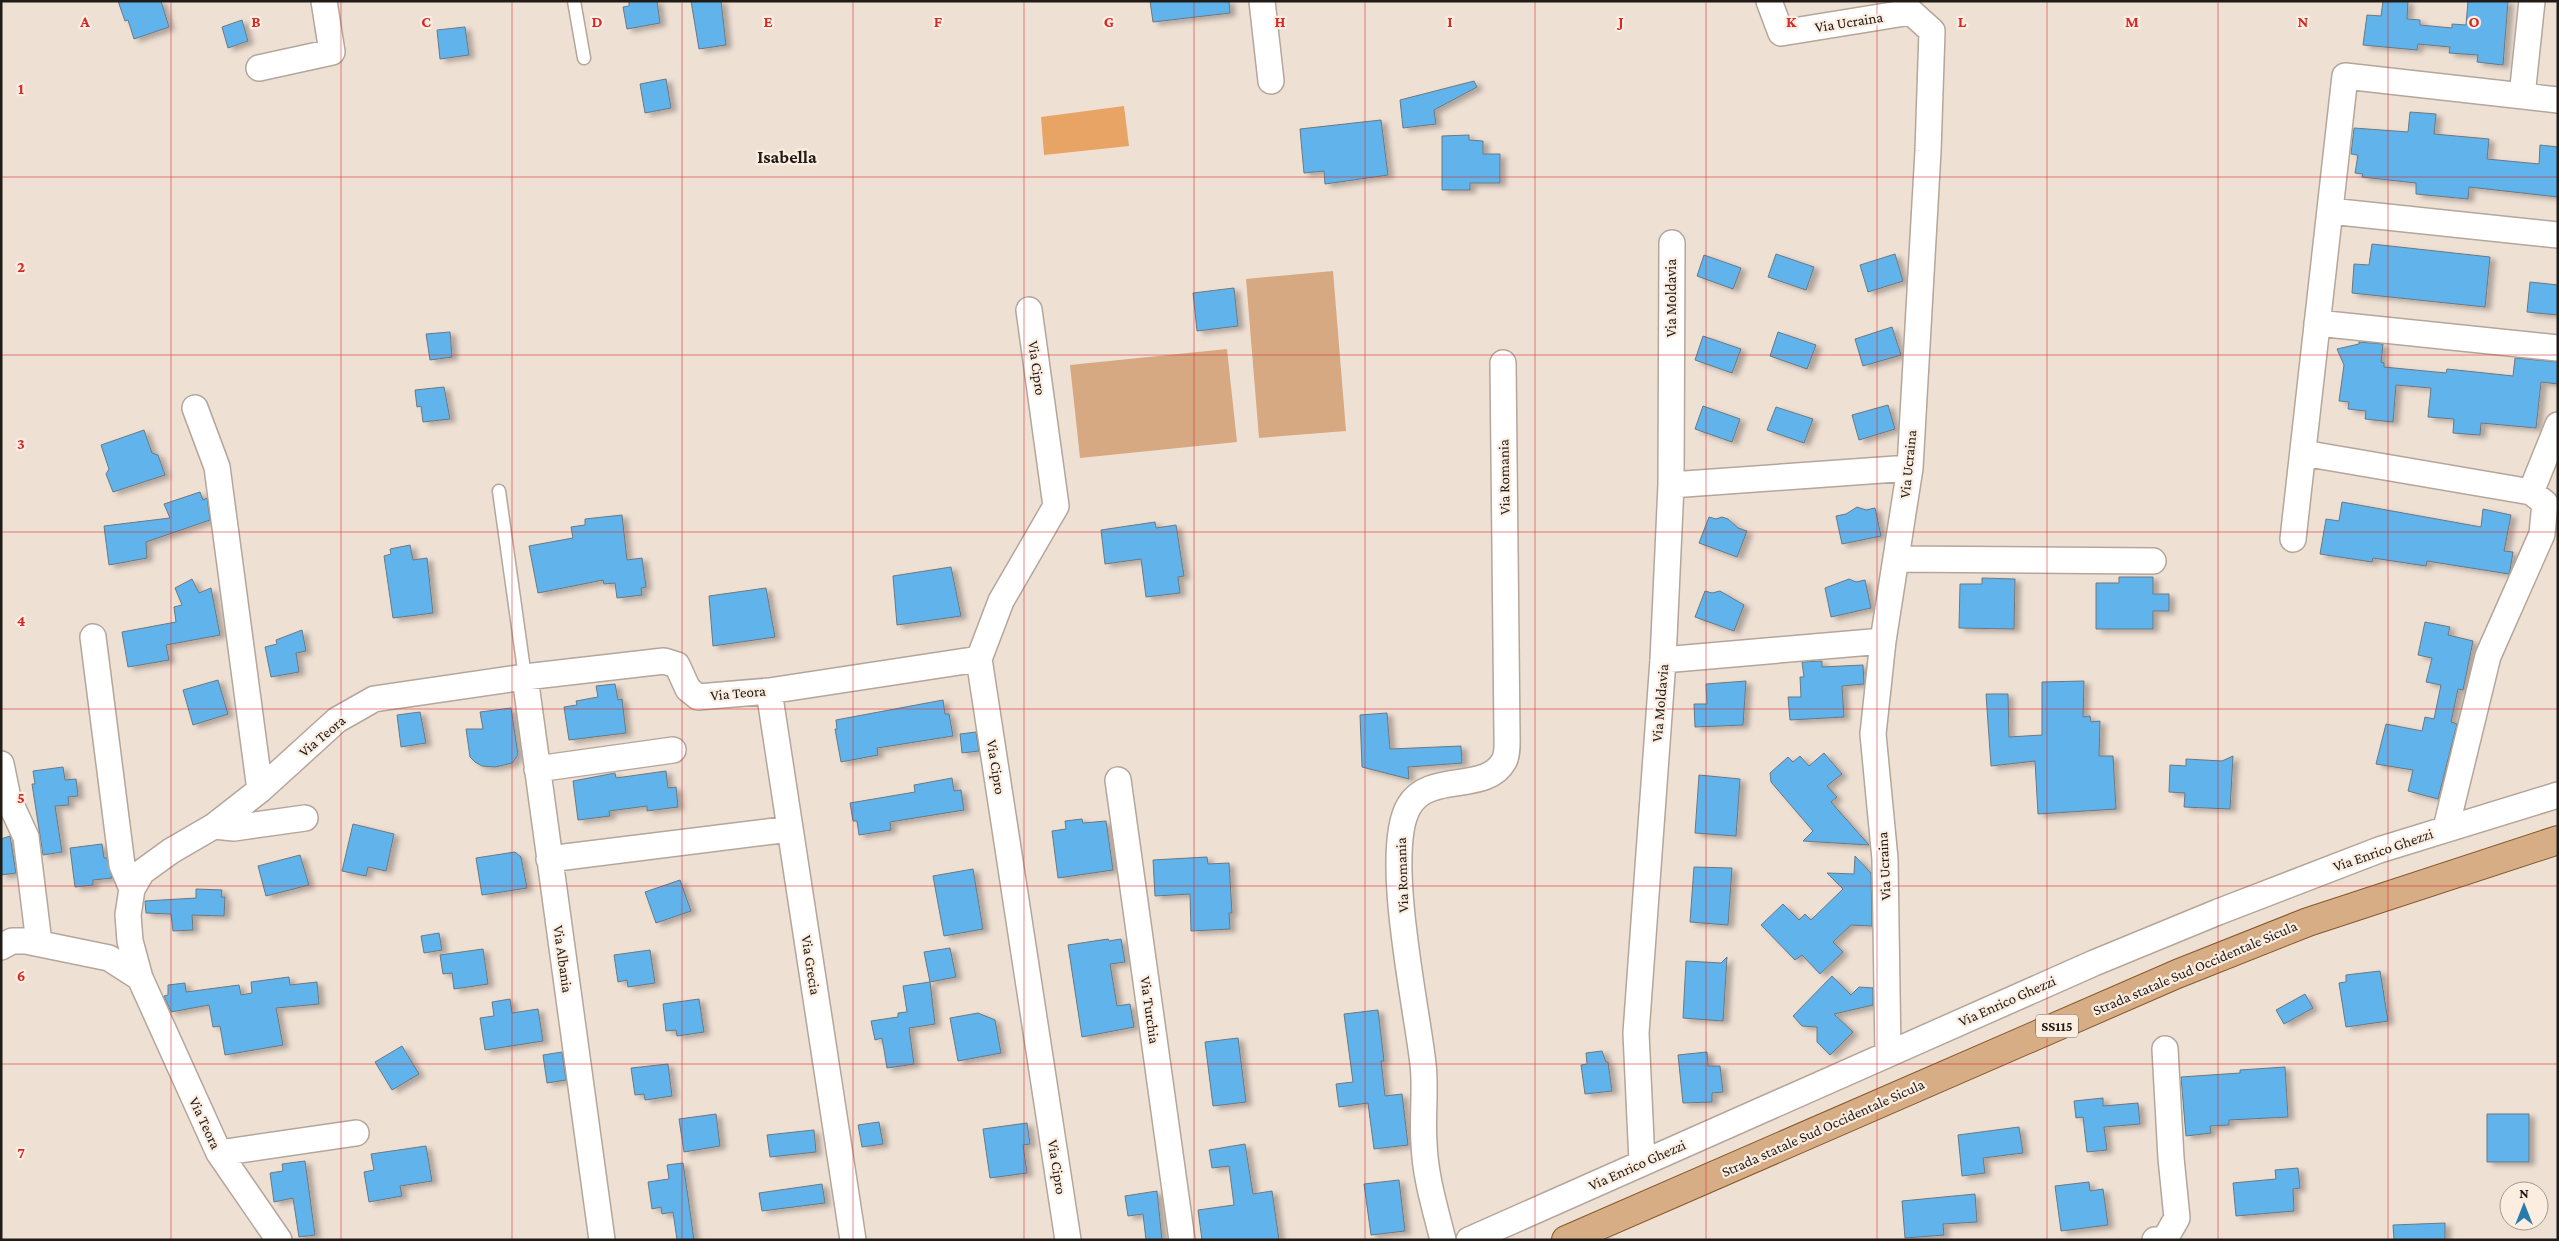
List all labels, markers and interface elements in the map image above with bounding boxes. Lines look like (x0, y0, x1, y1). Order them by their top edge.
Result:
street label: Via Ucraina (1814, 9, 1884, 35)
text: A (79, 13, 90, 30)
text: B (251, 13, 261, 30)
text: C (421, 13, 431, 30)
text: D (591, 13, 603, 30)
text: E (763, 13, 773, 30)
text: F (934, 13, 943, 30)
text: G (1104, 13, 1114, 30)
text: H (1275, 13, 1286, 30)
text: I (1447, 13, 1453, 30)
text: J (1616, 13, 1624, 30)
text: K (1786, 13, 1797, 30)
text: L (1958, 13, 1967, 30)
text: M (2125, 13, 2139, 30)
text: N (2298, 13, 2309, 30)
text: O (2468, 13, 2480, 30)
text: 1 (18, 80, 24, 97)
district label: Isabella (757, 147, 817, 167)
text: 2 (17, 258, 25, 275)
street label: Via Moldavia (1663, 259, 1679, 337)
street label: Via Cipro (1024, 340, 1049, 397)
street label: Via Ucraina (1896, 429, 1920, 499)
text: 3 (17, 435, 25, 452)
street label: Via Romania (1495, 439, 1513, 515)
text: 4 (17, 612, 26, 629)
street label: Via Moldavia (1649, 663, 1671, 743)
street label: Via Teora (710, 683, 766, 703)
street label: Via Teora (296, 712, 348, 760)
street label: Via Cipro (983, 739, 1008, 796)
text: 5 (17, 789, 25, 806)
street label: Via Enrico Ghezzi (2331, 825, 2435, 875)
street label: Via Ucraina (1874, 831, 1894, 901)
street label: Via Romania (1393, 837, 1411, 913)
street label: Strada statale Sud Occidentale Sicula (2090, 918, 2300, 1018)
street label: Via Albania (550, 924, 576, 994)
street label: Via Grecia (798, 934, 824, 996)
text: 6 (17, 967, 25, 984)
street label: Via Enrico Ghezzi (1956, 972, 2058, 1030)
street label: Via Turchia (1137, 975, 1163, 1045)
road number: SS115 (2036, 1014, 2078, 1038)
street label: Strada statale Sud Occidentale Sicula (1719, 1076, 1927, 1180)
street label: Via Teora (186, 1094, 224, 1152)
street label: Via Enrico Ghezzi (1586, 1136, 1688, 1194)
street label: Via Cipro (1044, 1139, 1069, 1196)
text: 7 (17, 1144, 25, 1161)
north arrow (2499, 1181, 2549, 1231)
text: N (2519, 1185, 2529, 1201)

